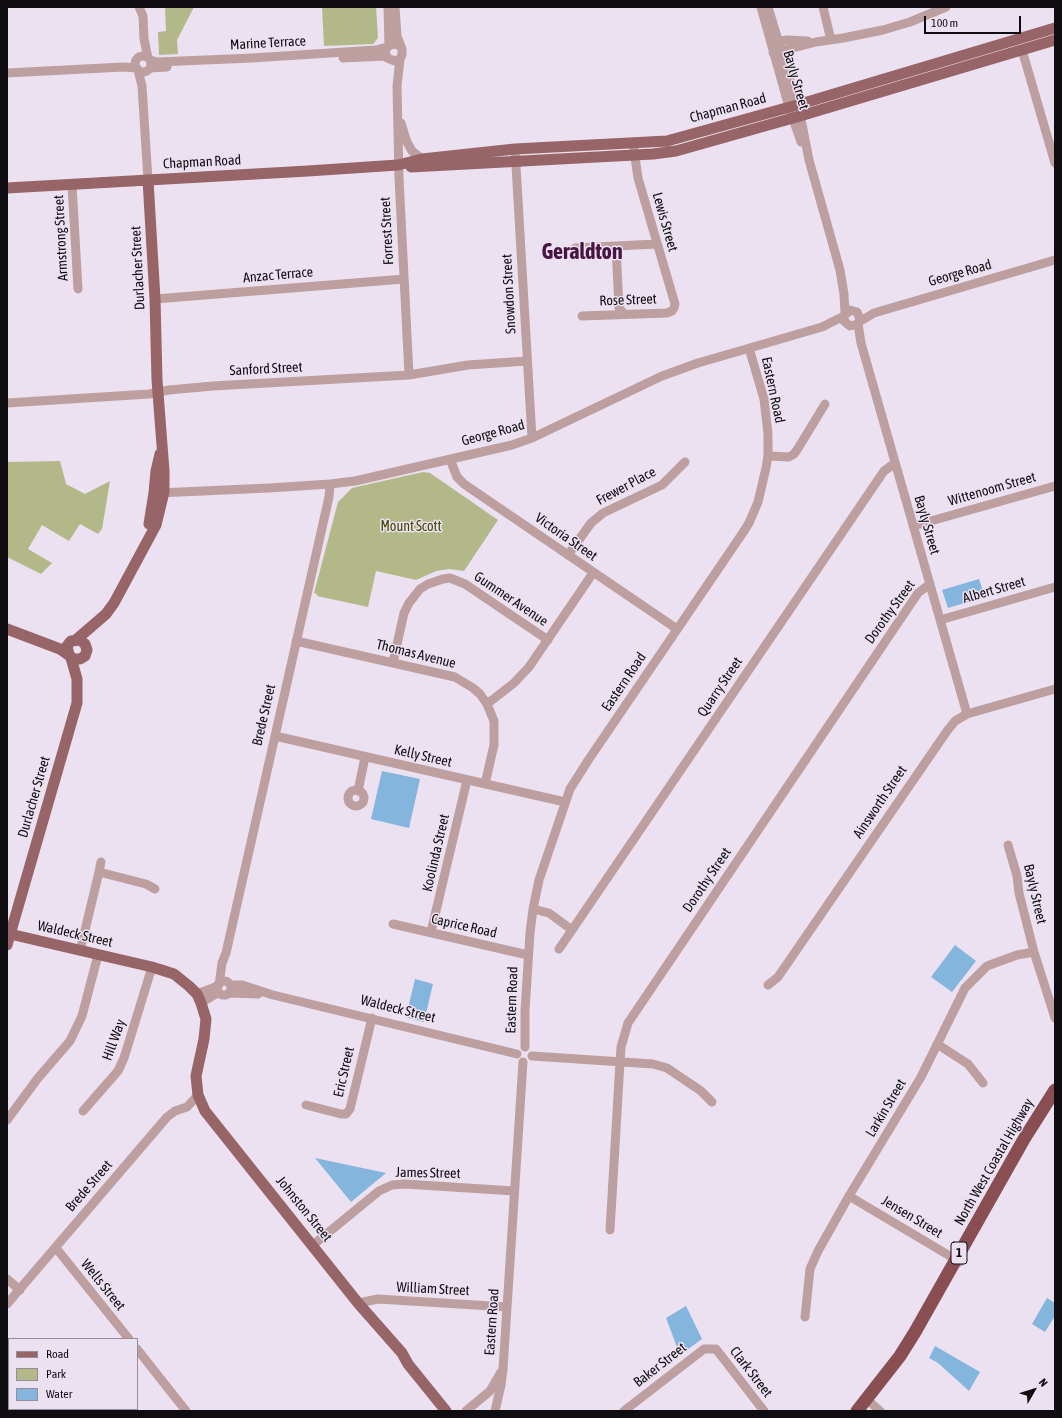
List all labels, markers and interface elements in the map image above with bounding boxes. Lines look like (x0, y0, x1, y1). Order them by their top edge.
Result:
scale bar (926, 8, 1023, 34)
text: 100 m (931, 16, 958, 30)
street label: Marine Terrace (230, 33, 306, 53)
street label: Bayly Street (780, 48, 812, 112)
street label: Chapman Road (688, 90, 768, 126)
street label: Chapman Road (162, 152, 242, 172)
street label: Lewis Street (649, 190, 681, 254)
street label: Armstrong Street (50, 195, 72, 281)
street label: Forrest Street (377, 197, 397, 265)
street label: Durlacher Street (127, 226, 149, 310)
district label: Geraldton (541, 239, 623, 265)
street label: Snowdon Street (499, 254, 519, 334)
street label: George Road (927, 256, 993, 290)
street label: Anzac Terrace (242, 264, 314, 286)
street label: Rose Street (599, 291, 657, 309)
street label: Eastern Road (758, 355, 788, 425)
street label: Sanford Street (229, 359, 303, 379)
street label: George Road (460, 417, 526, 449)
street label: Frewer Place (593, 463, 659, 509)
street label: Wittenoom Street (946, 468, 1038, 510)
street label: Bayly Street (911, 493, 943, 557)
street label: Victoria Street (532, 509, 600, 565)
park label: Mount Scott (380, 519, 442, 535)
street label: Gummer Avenue (471, 568, 551, 630)
street label: Albert Street (961, 573, 1027, 607)
street label: Dorothy Street (861, 577, 919, 647)
street label: Thomas Avenue (374, 636, 458, 672)
street label: Eastern Road (598, 649, 650, 715)
street label: Quarry Street (694, 654, 746, 720)
street label: Brede Street (249, 683, 279, 747)
street label: Kelly Street (393, 741, 453, 771)
street label: Durlacher Street (14, 754, 54, 840)
street label: Ainsworth Street (850, 762, 910, 842)
street label: Koolinda Street (419, 813, 453, 893)
street label: Dorothy Street (679, 844, 735, 916)
street label: Bayly Street (1020, 862, 1050, 926)
street label: Caprice Road (429, 910, 499, 942)
street label: Waldeck Street (36, 917, 114, 951)
street label: Eastern Road (502, 966, 522, 1034)
street label: Waldeck Street (359, 992, 437, 1026)
street label: Hill Way (99, 1017, 129, 1063)
street label: Eric Street (330, 1045, 358, 1099)
street label: Larkin Street (862, 1076, 910, 1140)
street label: North West Coastal Highway (951, 1096, 1037, 1228)
street label: Brede Street (62, 1157, 116, 1215)
street label: James Street (395, 1164, 461, 1182)
street label: Johnston Street (272, 1173, 336, 1245)
street label: Jensen Street (878, 1192, 946, 1242)
road number: 1 (951, 1242, 967, 1264)
street label: Wells Street (77, 1256, 129, 1314)
street label: William Street (396, 1279, 470, 1299)
street label: Eastern Road (481, 1288, 503, 1356)
legend (8, 1338, 138, 1410)
street label: Baker Street (630, 1339, 690, 1391)
street label: Clark Street (726, 1343, 776, 1401)
text: Road (46, 1347, 69, 1361)
text: Park (46, 1367, 66, 1381)
north arrow (1014, 1370, 1054, 1410)
text: N (1037, 1376, 1050, 1389)
text: Water (46, 1387, 72, 1401)

